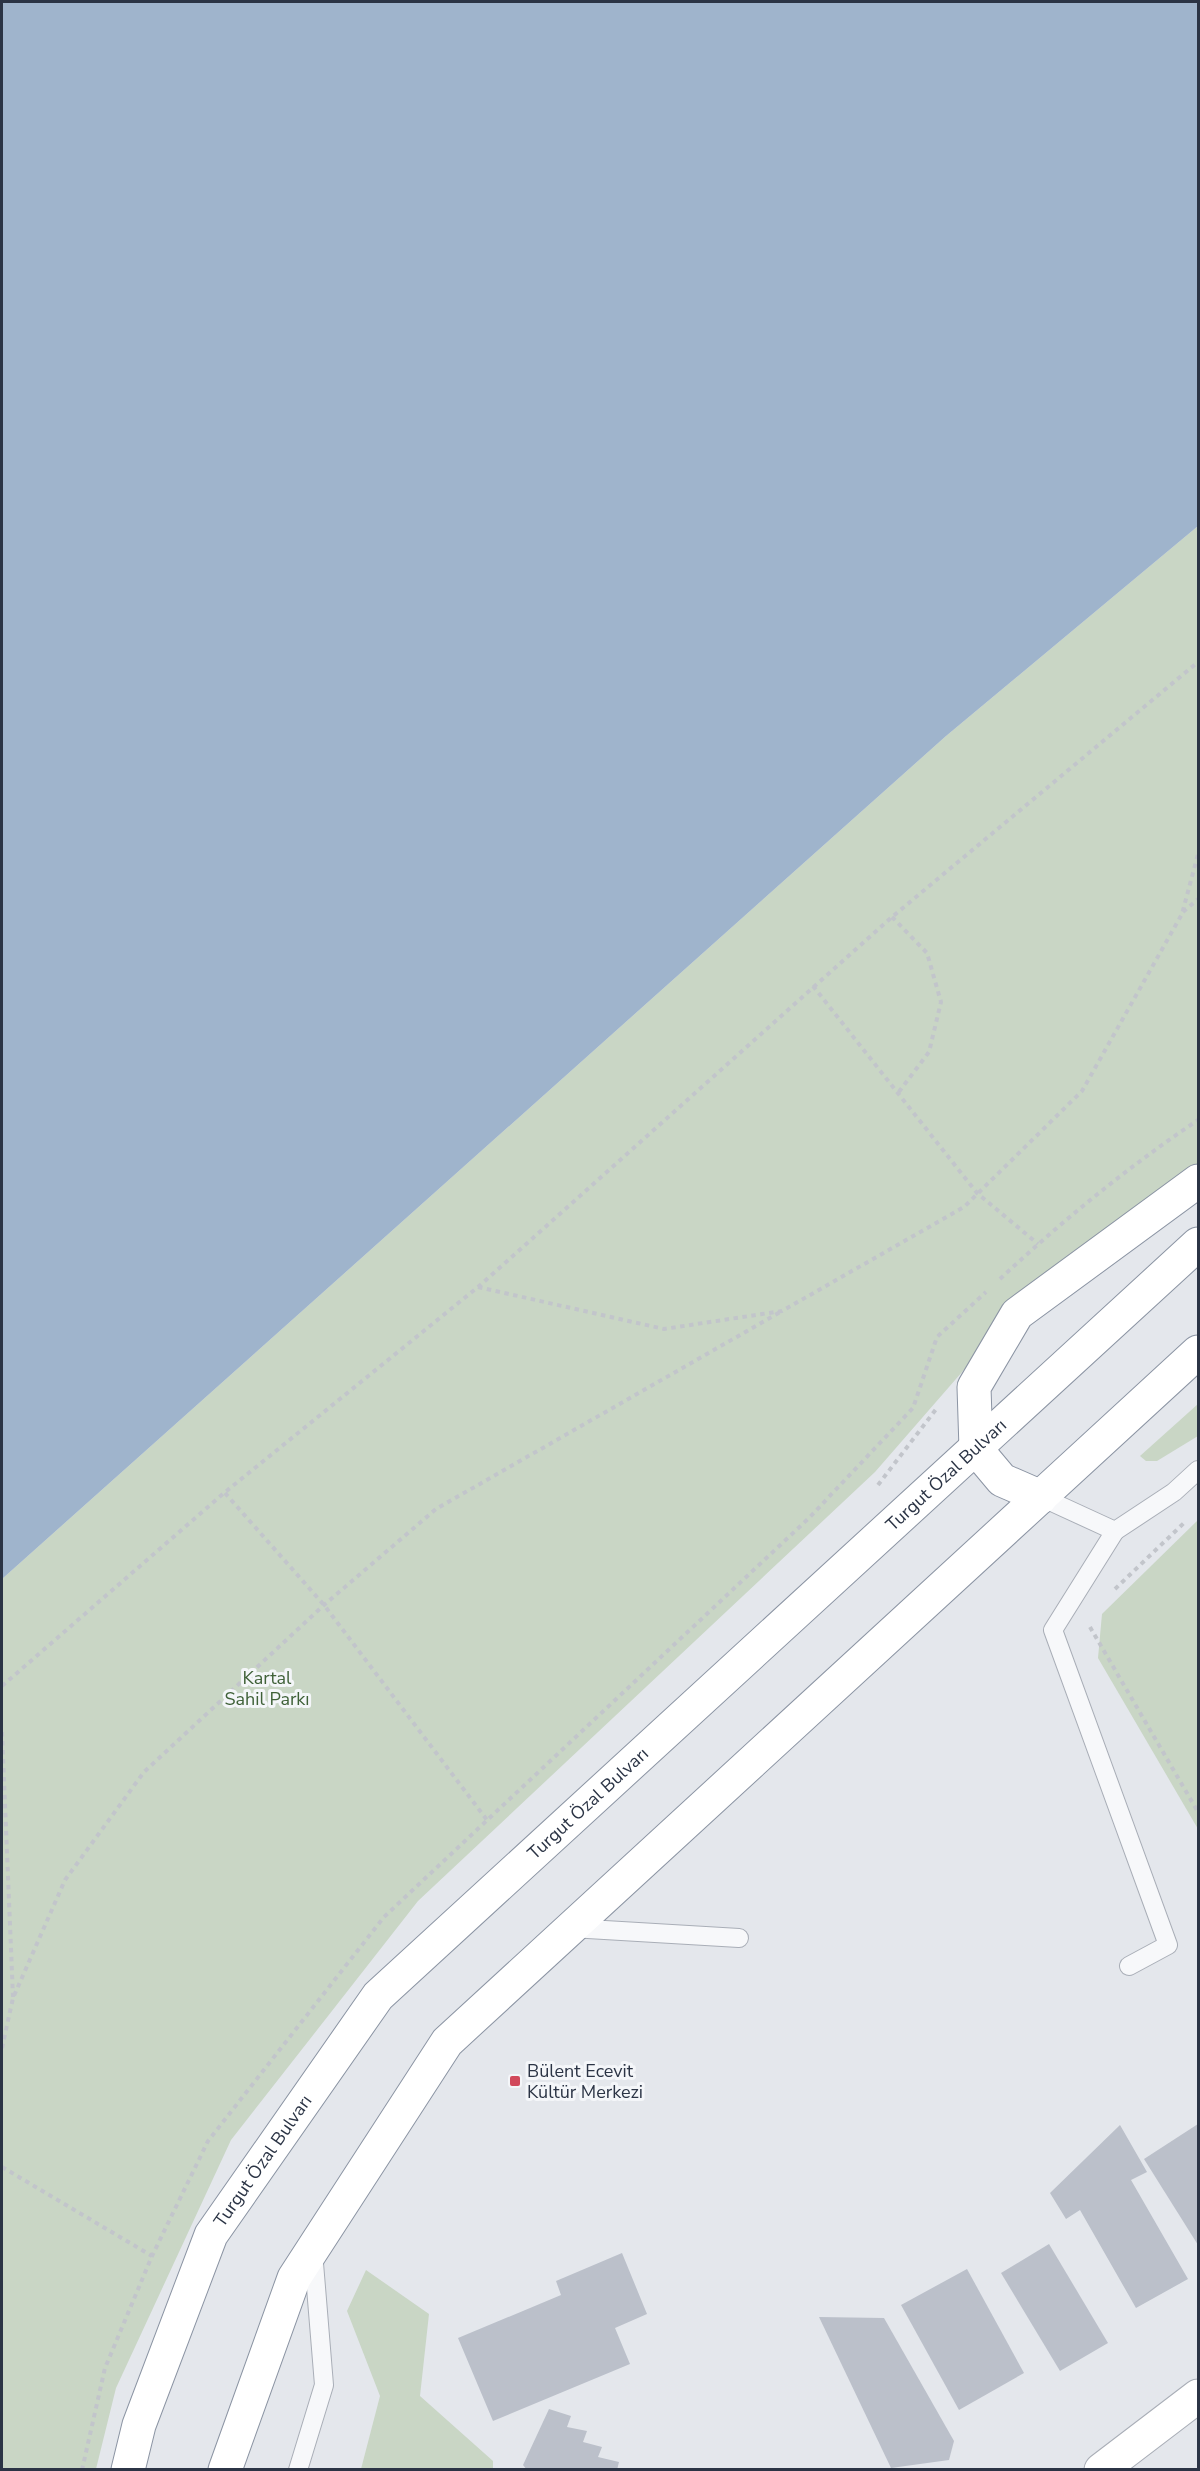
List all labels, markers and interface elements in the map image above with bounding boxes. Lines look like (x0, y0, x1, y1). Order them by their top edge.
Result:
street label: Turgut Özal Bulvarı (881, 1413, 1012, 1536)
park label: Kartal Sahil Parkı (224, 1666, 310, 1711)
street label: Turgut Özal Bulvarı (522, 1742, 654, 1865)
place label: Bülent Ecevit Kültür Merkezi (527, 2059, 643, 2104)
marker: Bülent Ecevit Kültür Merkezi (508, 2074, 522, 2088)
street label: Turgut Özal Bulvarı (208, 2090, 317, 2232)

